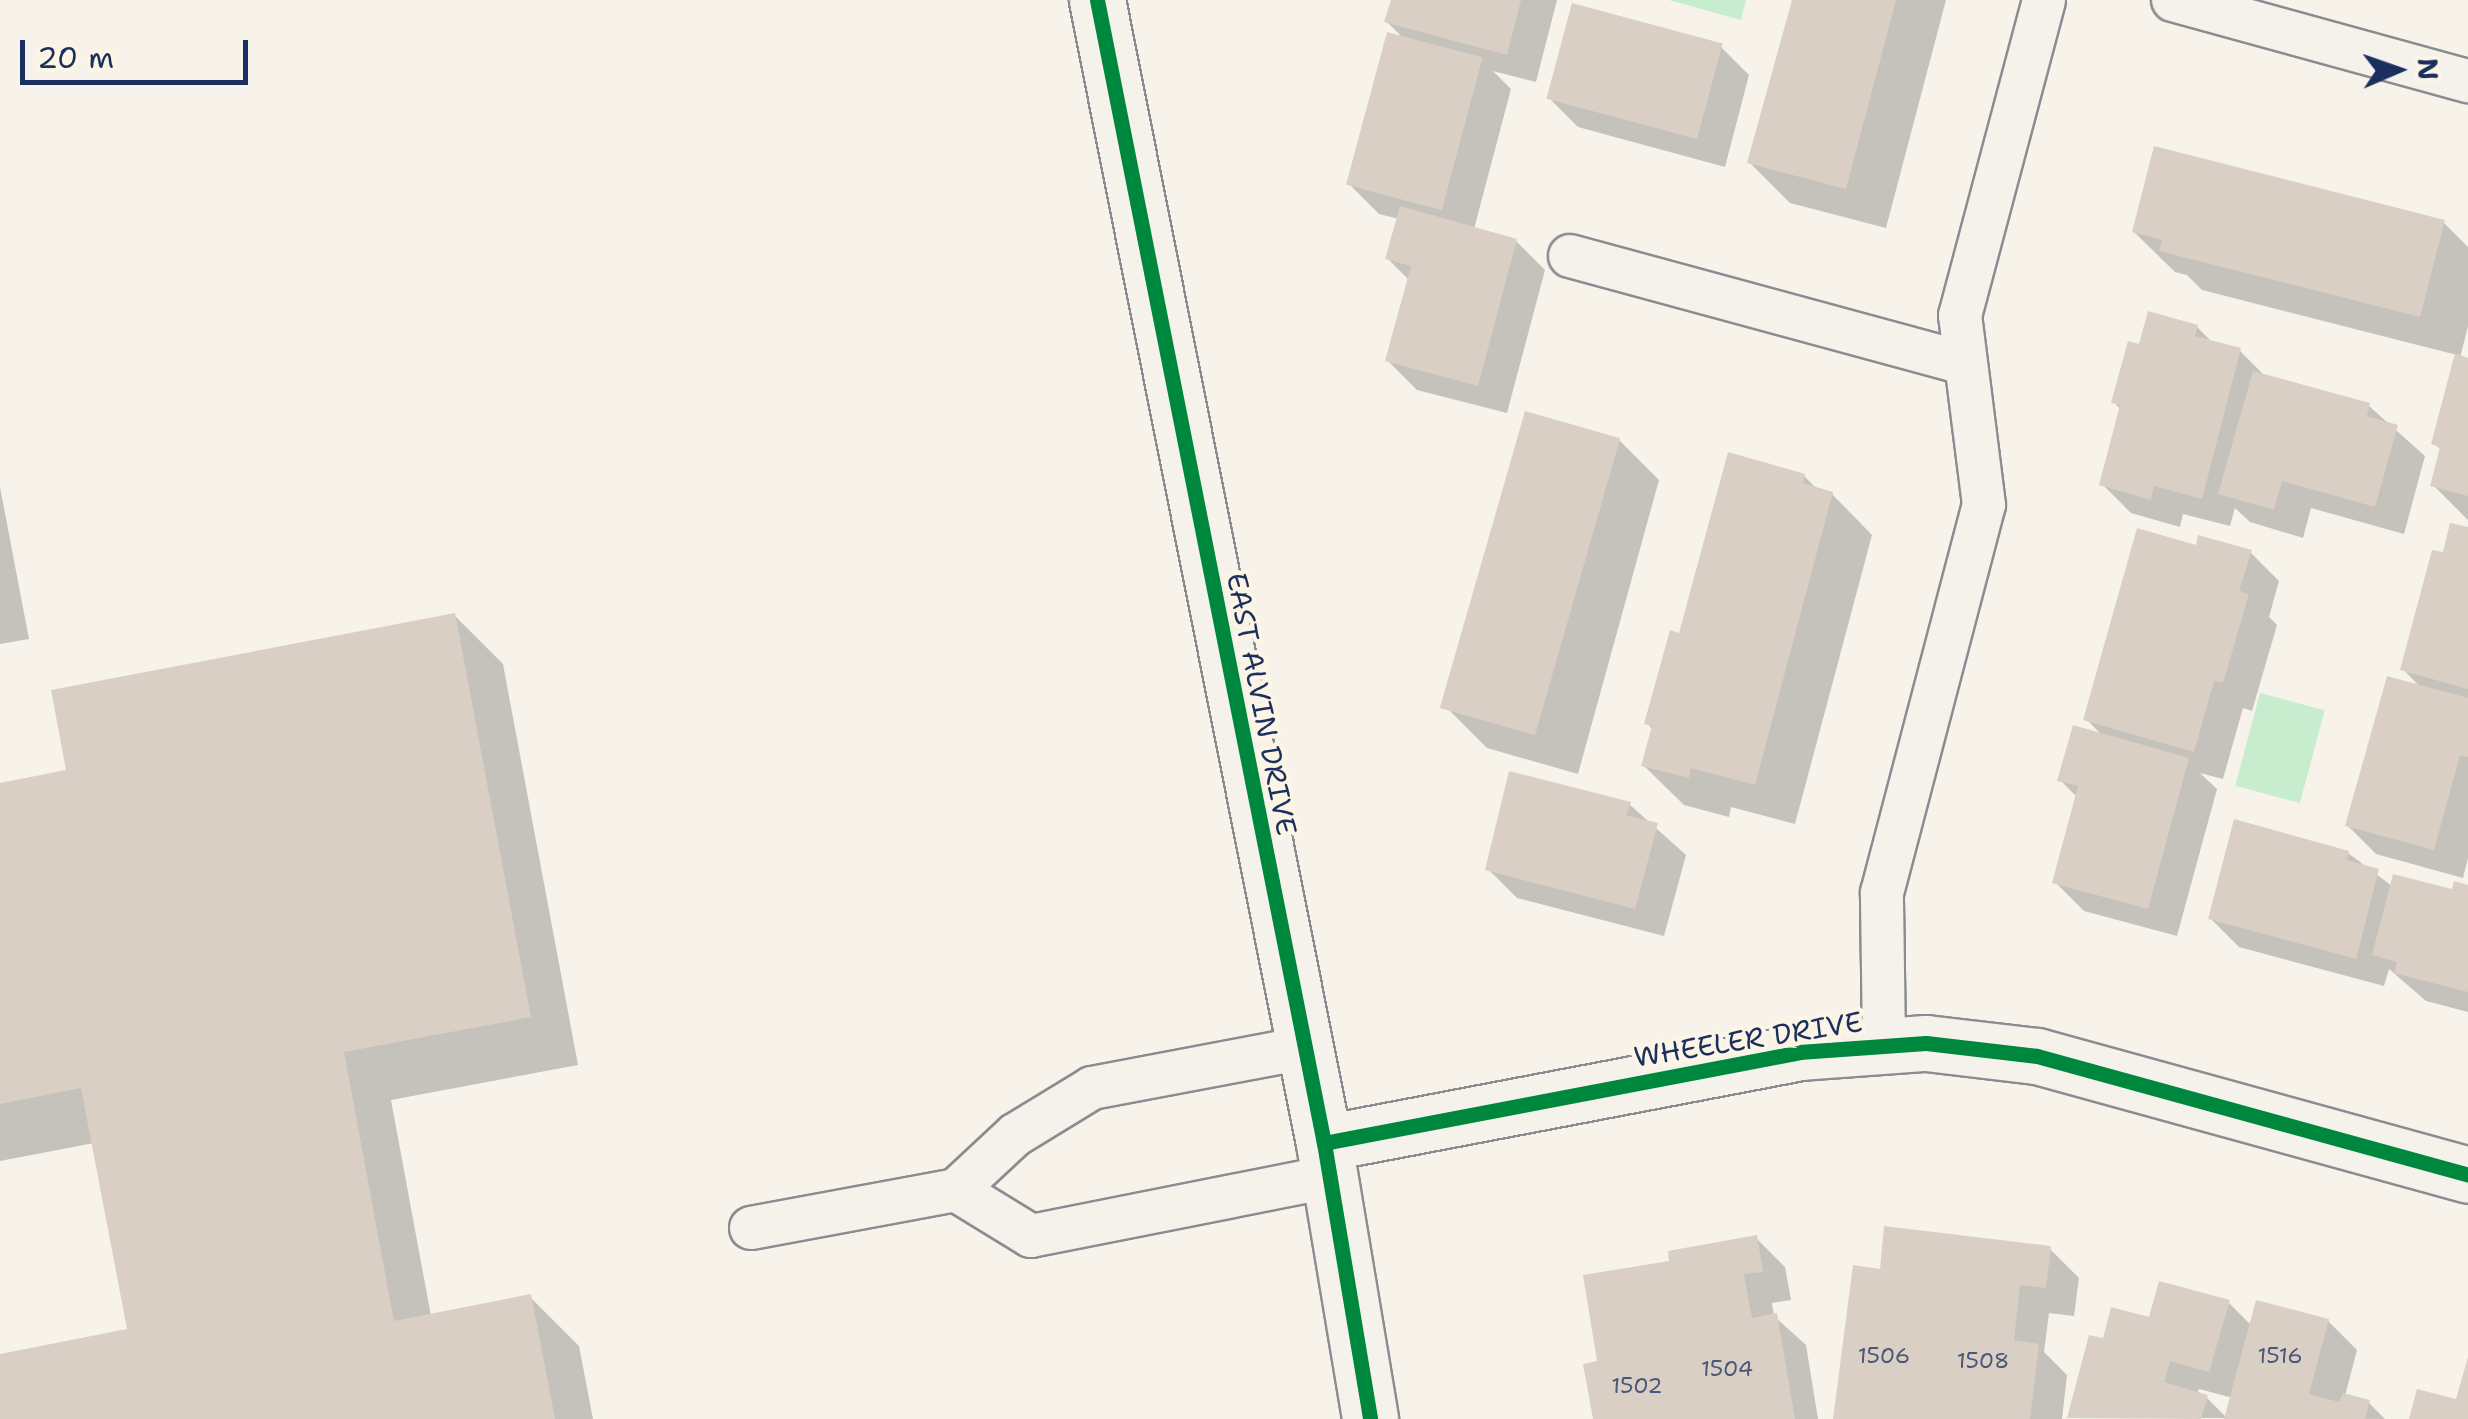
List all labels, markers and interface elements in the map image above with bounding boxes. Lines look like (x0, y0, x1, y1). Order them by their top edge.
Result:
scale bar (25, 20, 252, 82)
north arrow (2348, 20, 2448, 120)
text: 20 m (37, 37, 114, 78)
text: N (2409, 57, 2447, 81)
street label: EAST ALVIN DRIVE (1220, 570, 1304, 838)
street label: WHEELER DRIVE (1631, 1004, 1865, 1074)
house number: 1506 (1858, 1343, 1910, 1369)
house number: 1516 (2257, 1343, 2303, 1369)
house number: 1508 (1957, 1348, 2009, 1374)
house number: 1504 (1701, 1356, 1753, 1382)
house number: 1502 (1611, 1373, 1663, 1399)

